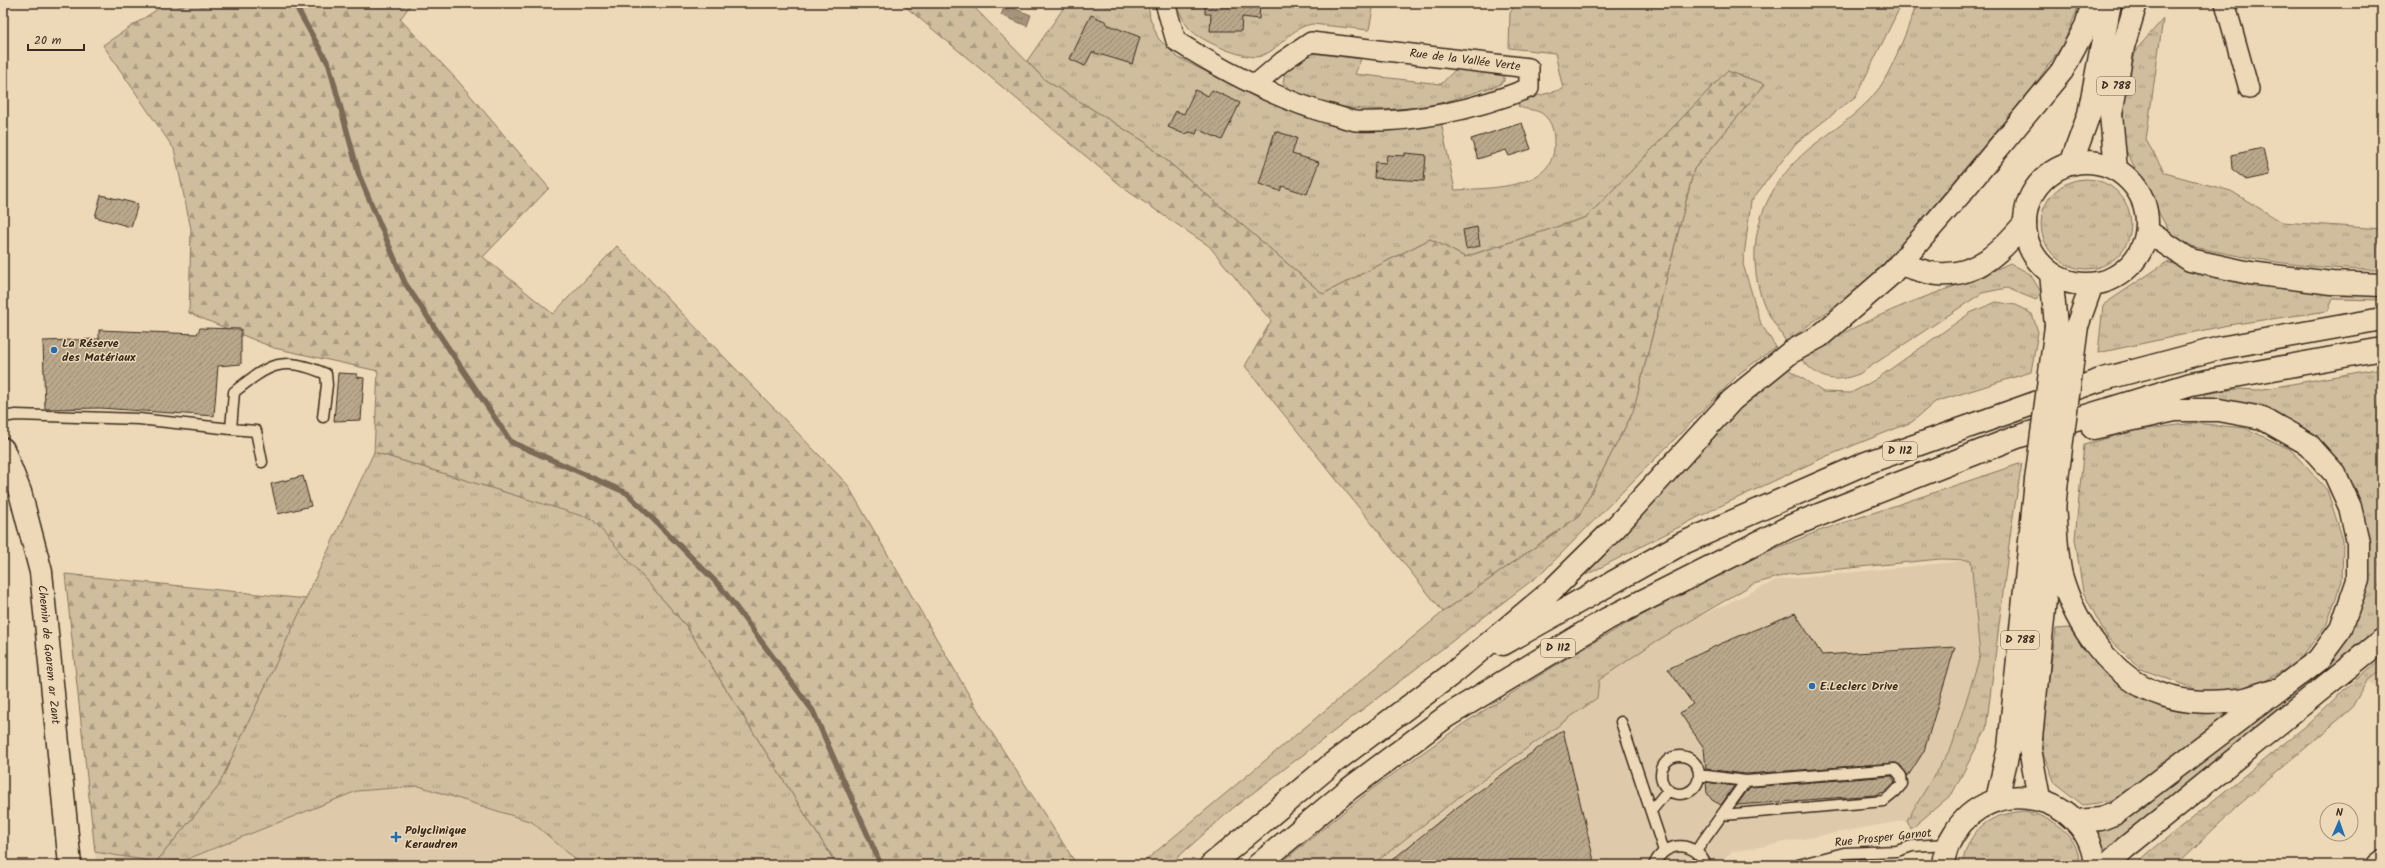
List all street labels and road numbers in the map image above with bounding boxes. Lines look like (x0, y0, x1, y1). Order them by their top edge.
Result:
street label: Rue de la Vallée Verte (1408, 44, 1522, 76)
road number: D 788 (2097, 77, 2135, 95)
road number: D 112 (1883, 442, 1917, 460)
street label: Chemin de Goarem ar Zant (33, 584, 66, 725)
road number: D 788 (2001, 631, 2039, 649)
road number: D 112 (1541, 639, 1575, 657)
street label: Rue Prosper Garnot (1834, 823, 1933, 853)

